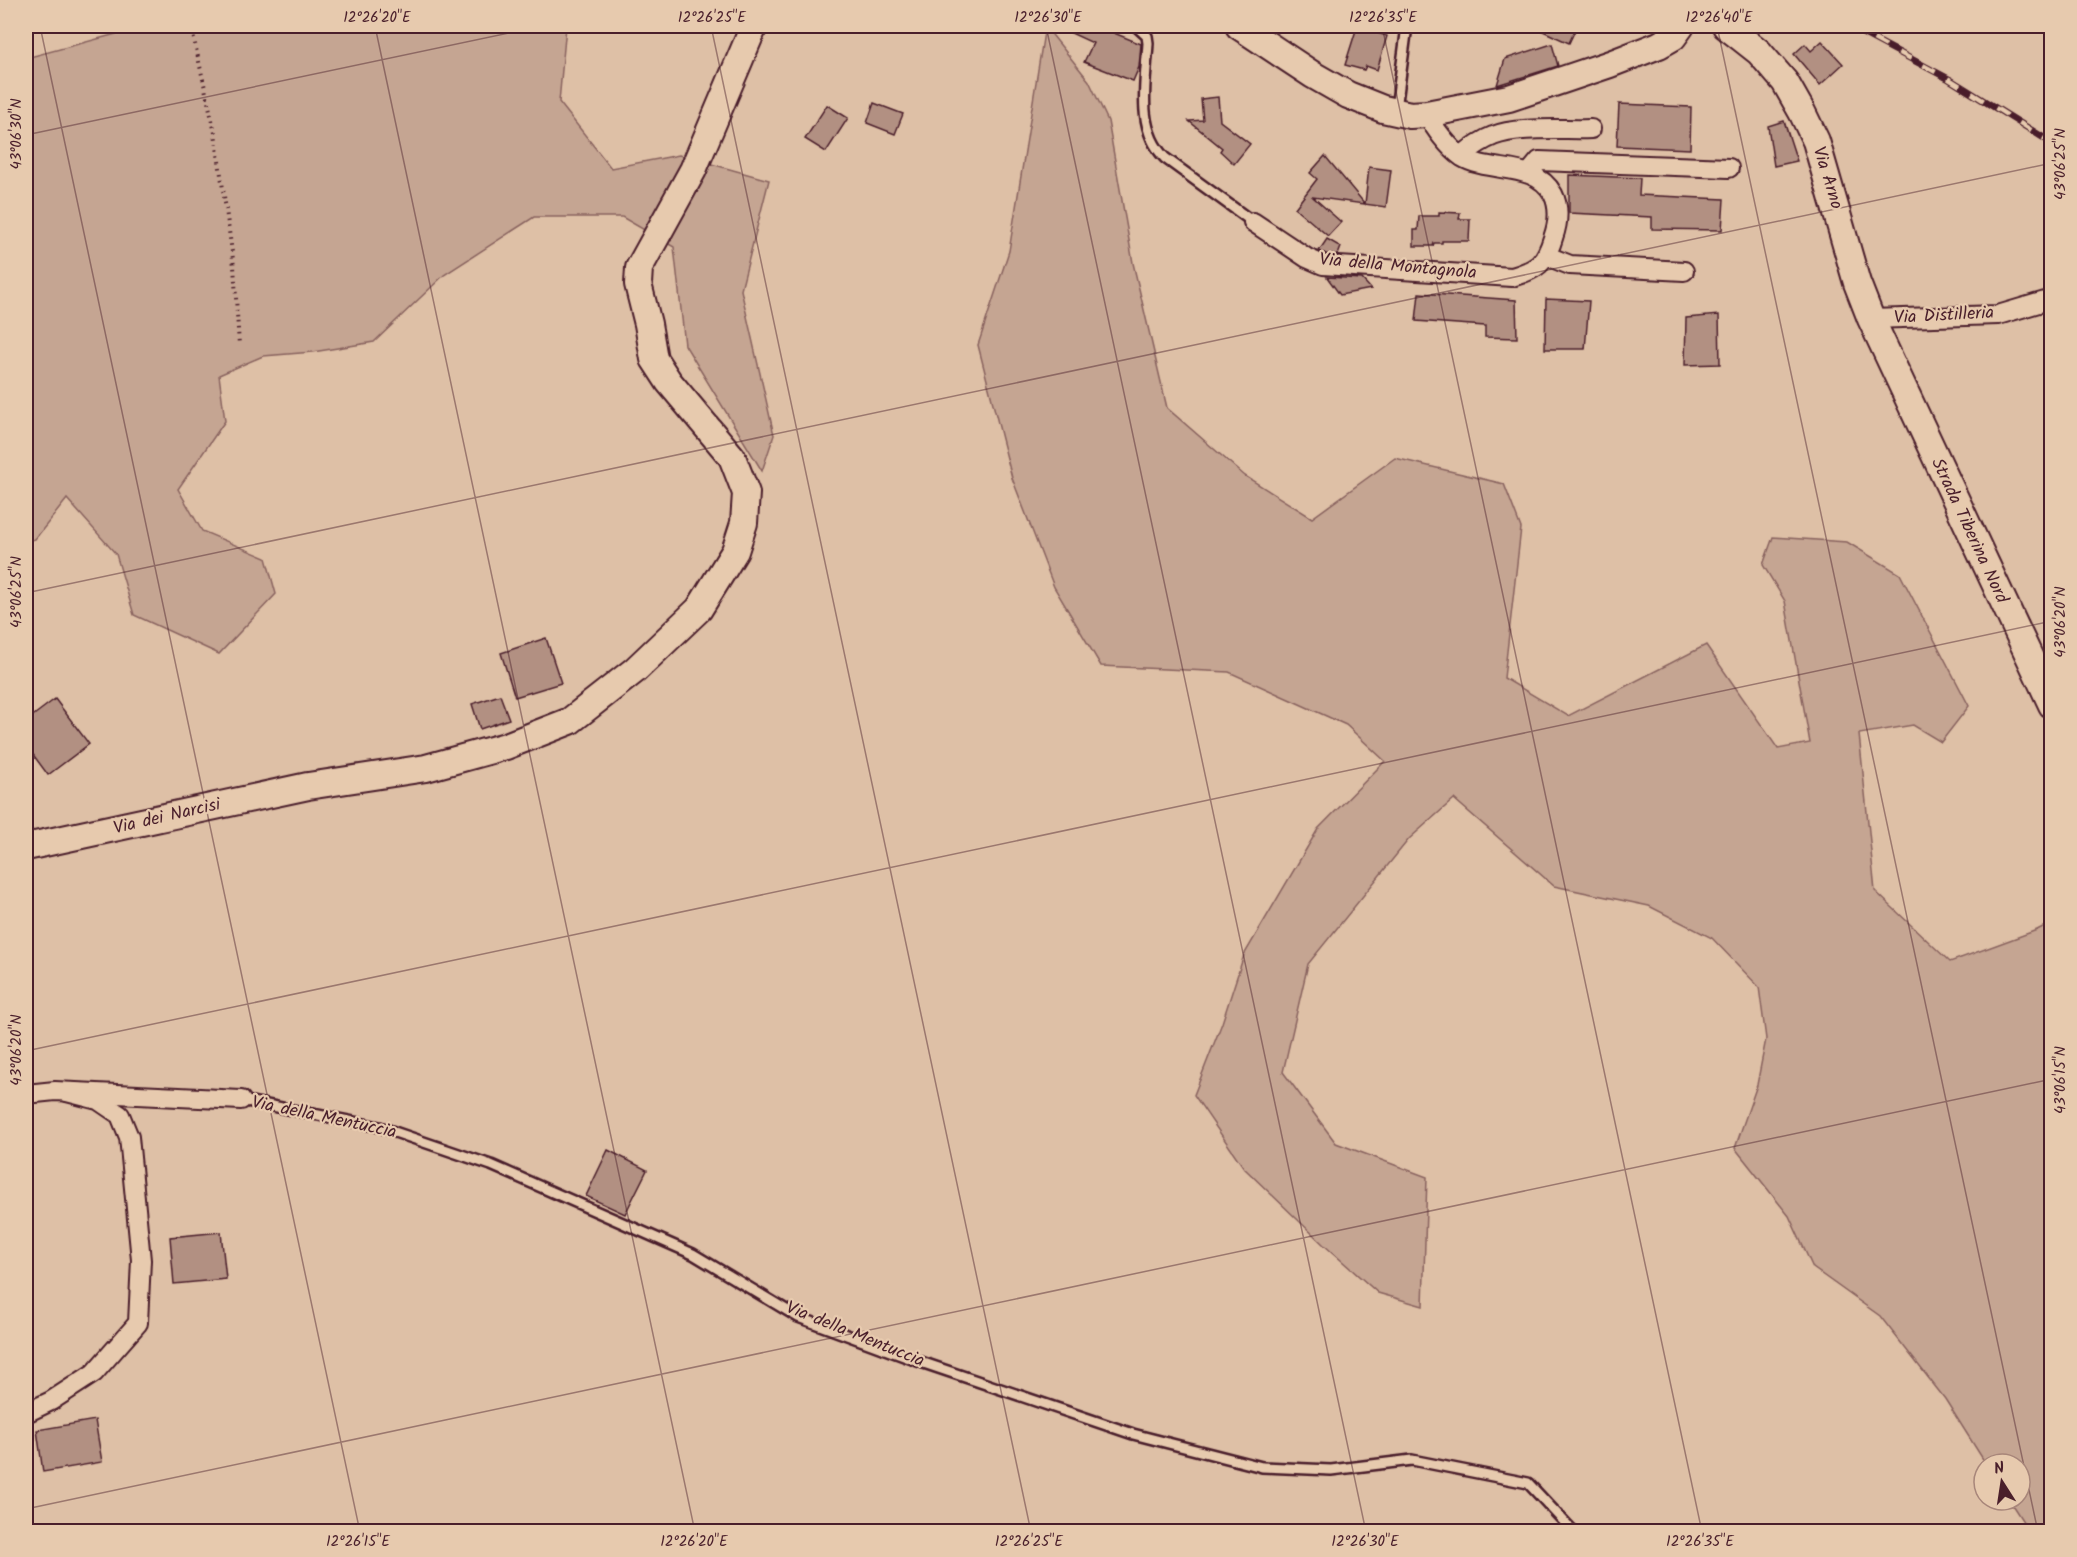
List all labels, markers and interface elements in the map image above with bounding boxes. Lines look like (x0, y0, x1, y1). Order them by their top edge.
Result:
text: 12°26'20"E (343, 6, 412, 30)
text: 12°26'25"E (678, 6, 747, 30)
text: 12°26'30"E (1014, 6, 1083, 30)
text: 12°26'35"E (1349, 6, 1418, 30)
text: 12°26'40"E (1685, 6, 1754, 30)
text: 43°06'30"N (5, 98, 29, 170)
text: 43°06'25"N (2049, 128, 2073, 200)
street label: Via Arno (1804, 143, 1850, 213)
street label: Via della Montagnola (1318, 246, 1478, 288)
street label: Via Distilleria (1893, 299, 1995, 333)
street label: Strada Tiberina Nord (1923, 453, 2016, 610)
text: 43°06'25"N (5, 556, 29, 628)
text: 43°06'20"N (2049, 586, 2073, 658)
street label: Via dei Narcisi (111, 790, 224, 843)
text: 43°06'20"N (5, 1014, 29, 1086)
text: 43°06'15"N (2049, 1046, 2073, 1114)
street label: Via della Mentuccia (249, 1088, 399, 1148)
street label: Via della Mentuccia (781, 1294, 929, 1376)
north arrow (1972, 1452, 2032, 1512)
text: N (1992, 1456, 2007, 1482)
text: 12°26'15"E (326, 1530, 391, 1554)
text: 12°26'20"E (660, 1530, 729, 1554)
text: 12°26'25"E (995, 1530, 1064, 1554)
text: 12°26'30"E (1331, 1530, 1400, 1554)
text: 12°26'35"E (1666, 1530, 1735, 1554)

